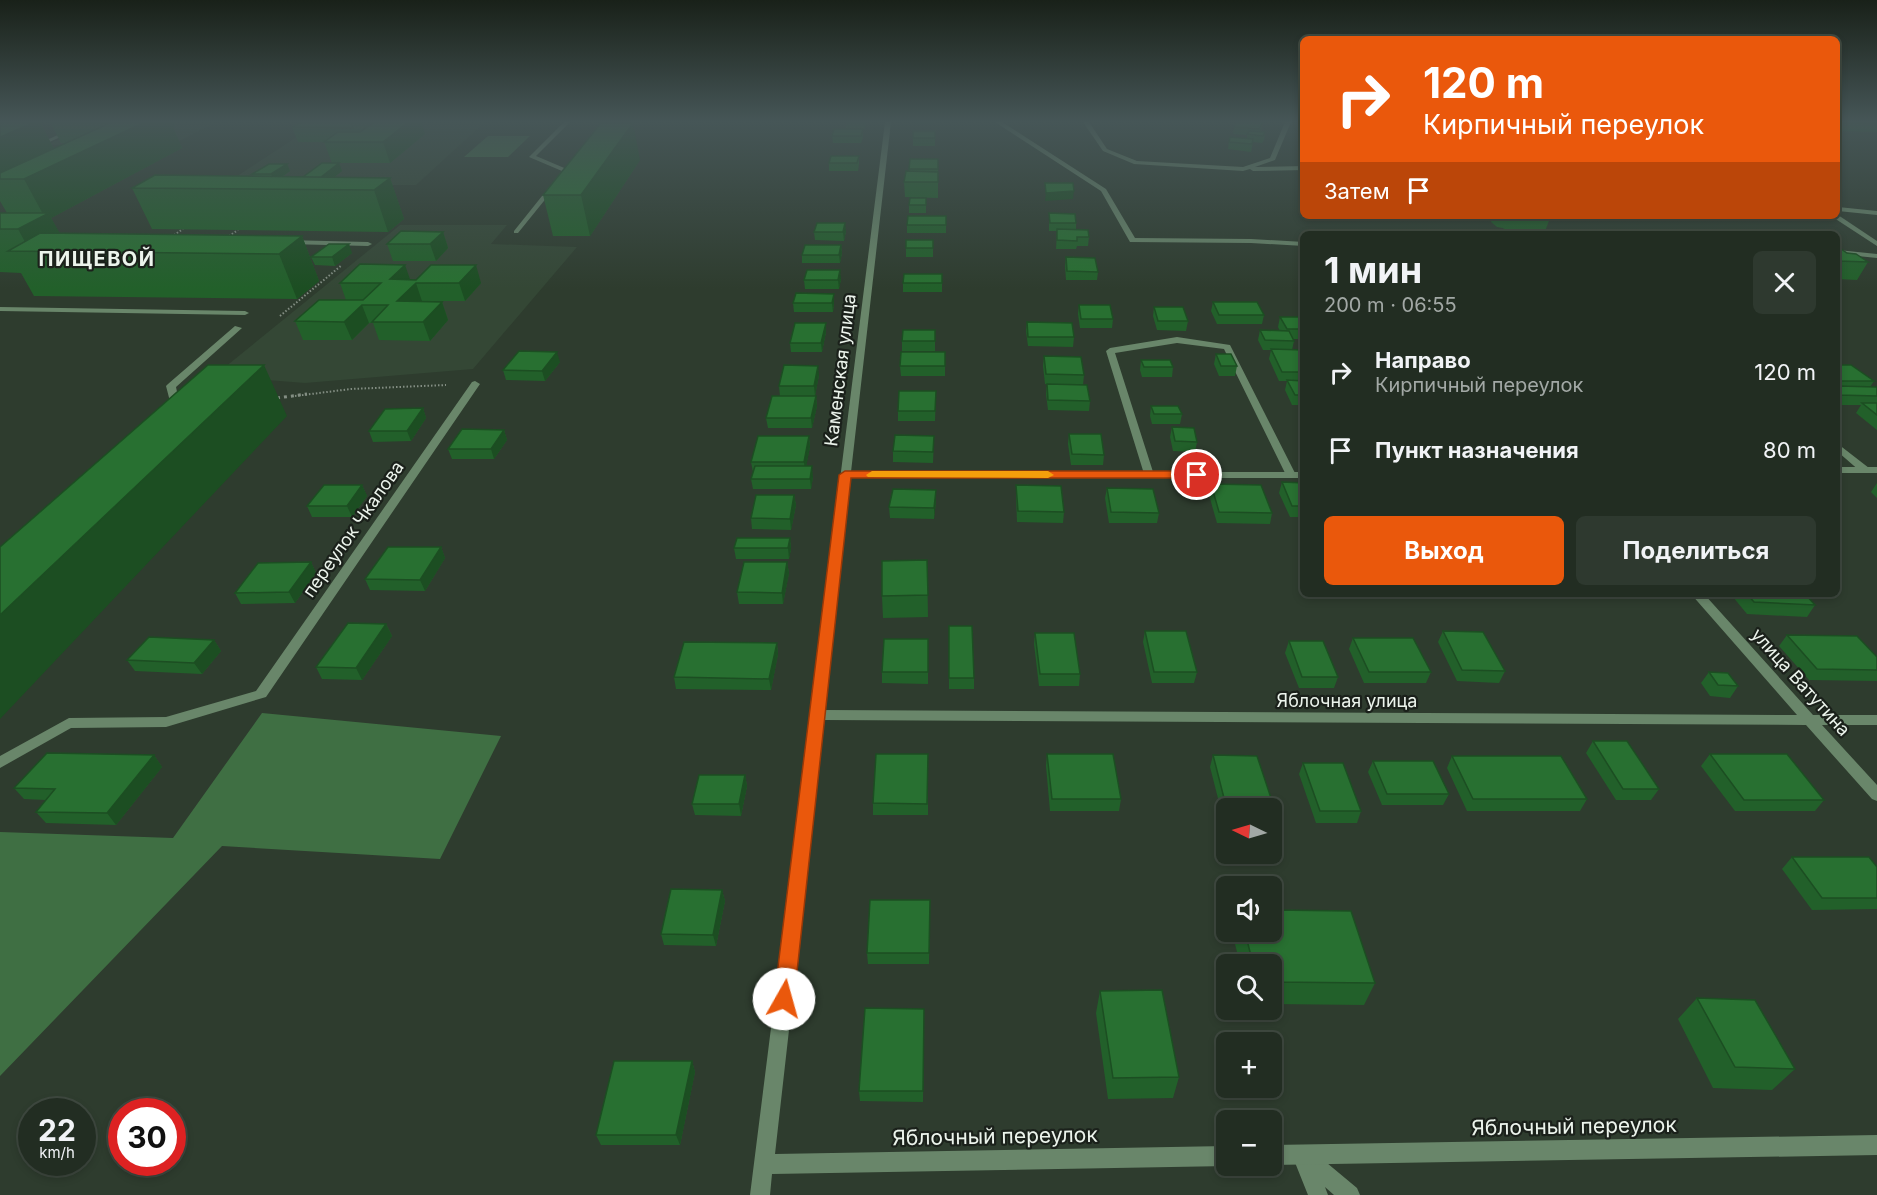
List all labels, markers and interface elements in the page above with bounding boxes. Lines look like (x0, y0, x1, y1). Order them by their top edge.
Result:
text: 120 m (1423, 57, 1544, 108)
icon: right (1324, 60, 1402, 138)
text: Кирпичный переулок (1423, 108, 1704, 141)
icon: arrive (1402, 174, 1435, 207)
text: Затем (1324, 178, 1390, 204)
district label: ПИЩЕВОЙ (38, 246, 156, 271)
text: 1 мин (1324, 248, 1422, 292)
button: close (1753, 251, 1816, 314)
street label: Каменская улица (820, 293, 860, 447)
text: 200 m · 06:55 (1324, 293, 1457, 317)
text: Направо (1375, 347, 1471, 373)
icon: right (1324, 356, 1357, 389)
text: 120 m (1754, 359, 1816, 385)
text: Кирпичный переулок (1375, 373, 1583, 397)
icon: arrive (1324, 434, 1357, 467)
text: Пункт назначения (1375, 437, 1579, 463)
text: 80 m (1763, 437, 1816, 463)
pin (1171, 449, 1222, 500)
street label: переулок Чкалова (298, 457, 408, 601)
icon: arrive (1180, 458, 1213, 491)
button: Выход (1324, 516, 1564, 585)
button: Поделиться (1576, 516, 1816, 585)
street label: улица Ватутина (1747, 624, 1855, 740)
street label: Яблочная улица (1277, 690, 1417, 711)
north arrow (1216, 798, 1282, 864)
map controls (1216, 798, 1282, 1176)
button: sound (1216, 876, 1282, 942)
button: search (1216, 954, 1282, 1020)
position arrow (752, 967, 816, 1031)
button: + (1216, 1032, 1282, 1098)
speed limit sign: 30 (108, 1098, 186, 1176)
button: − (1216, 1110, 1282, 1176)
text: 22 (38, 1112, 76, 1148)
street label: Яблочный переулок (1471, 1112, 1677, 1140)
street label: Яблочный переулок (892, 1122, 1098, 1150)
text: km/h (39, 1143, 75, 1162)

